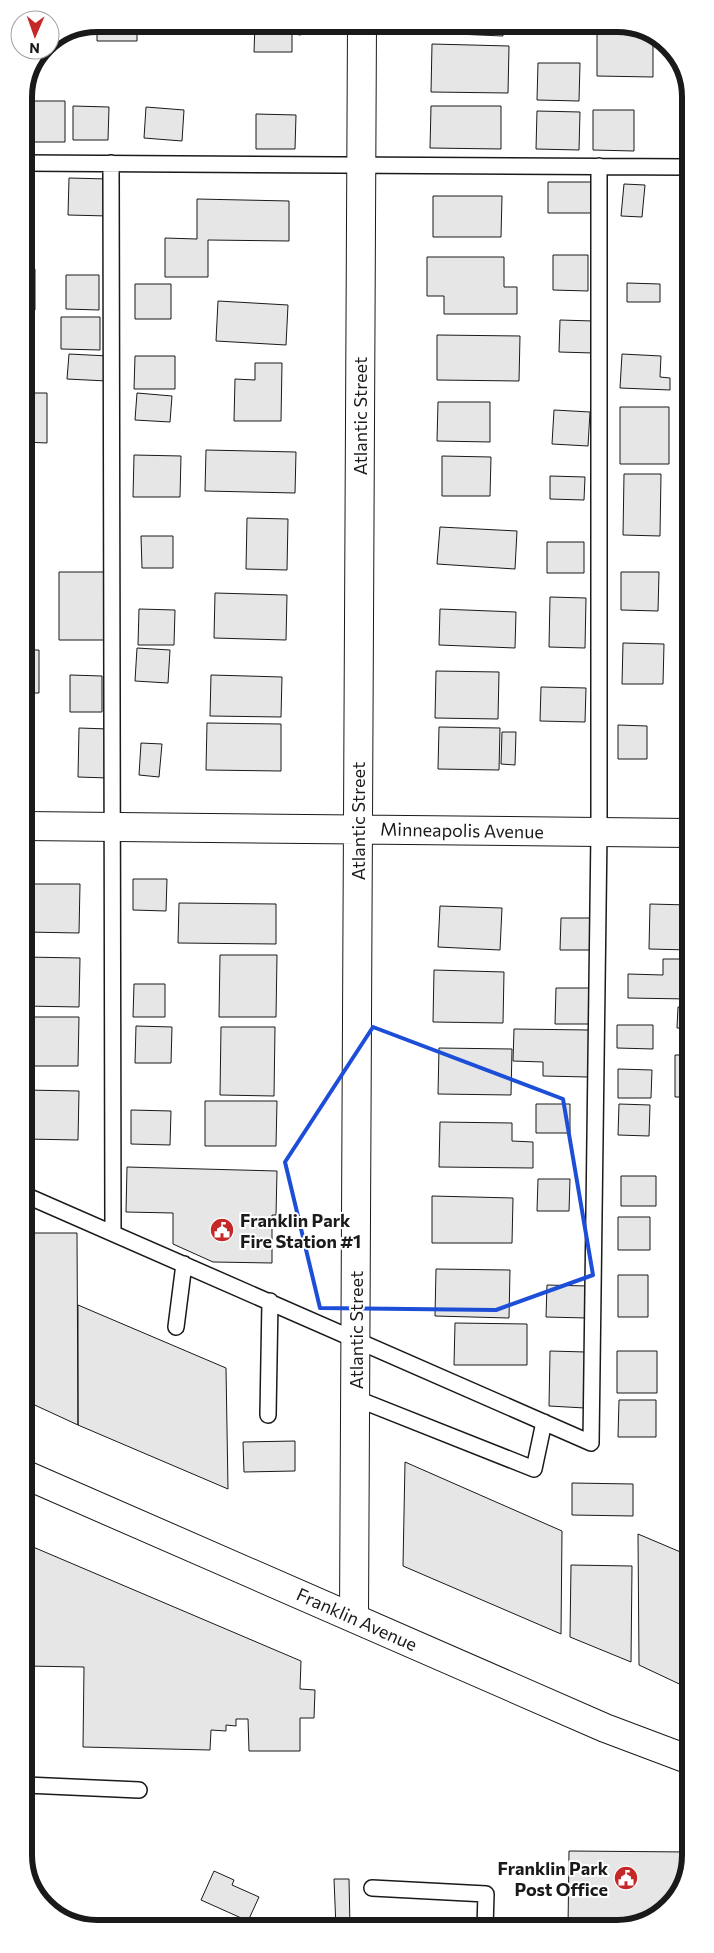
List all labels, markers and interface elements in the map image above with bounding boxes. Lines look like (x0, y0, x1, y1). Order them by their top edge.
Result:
north arrow (10, 10, 60, 60)
text: N (29, 40, 40, 57)
street label: Atlantic Street (349, 357, 371, 475)
street label: Atlantic Street (347, 762, 369, 880)
street label: Minneapolis Avenue (380, 818, 544, 842)
place label: Franklin Park Fire Station #1 (240, 1209, 361, 1252)
public building icon: Franklin Park Fire Station #1 (209, 1217, 235, 1243)
street label: Atlantic Street (345, 1271, 367, 1389)
street label: Franklin Avenue (293, 1583, 421, 1655)
place label: Franklin Park Post Office (498, 1857, 609, 1900)
public building icon: Franklin Park Post Office (613, 1865, 639, 1891)

